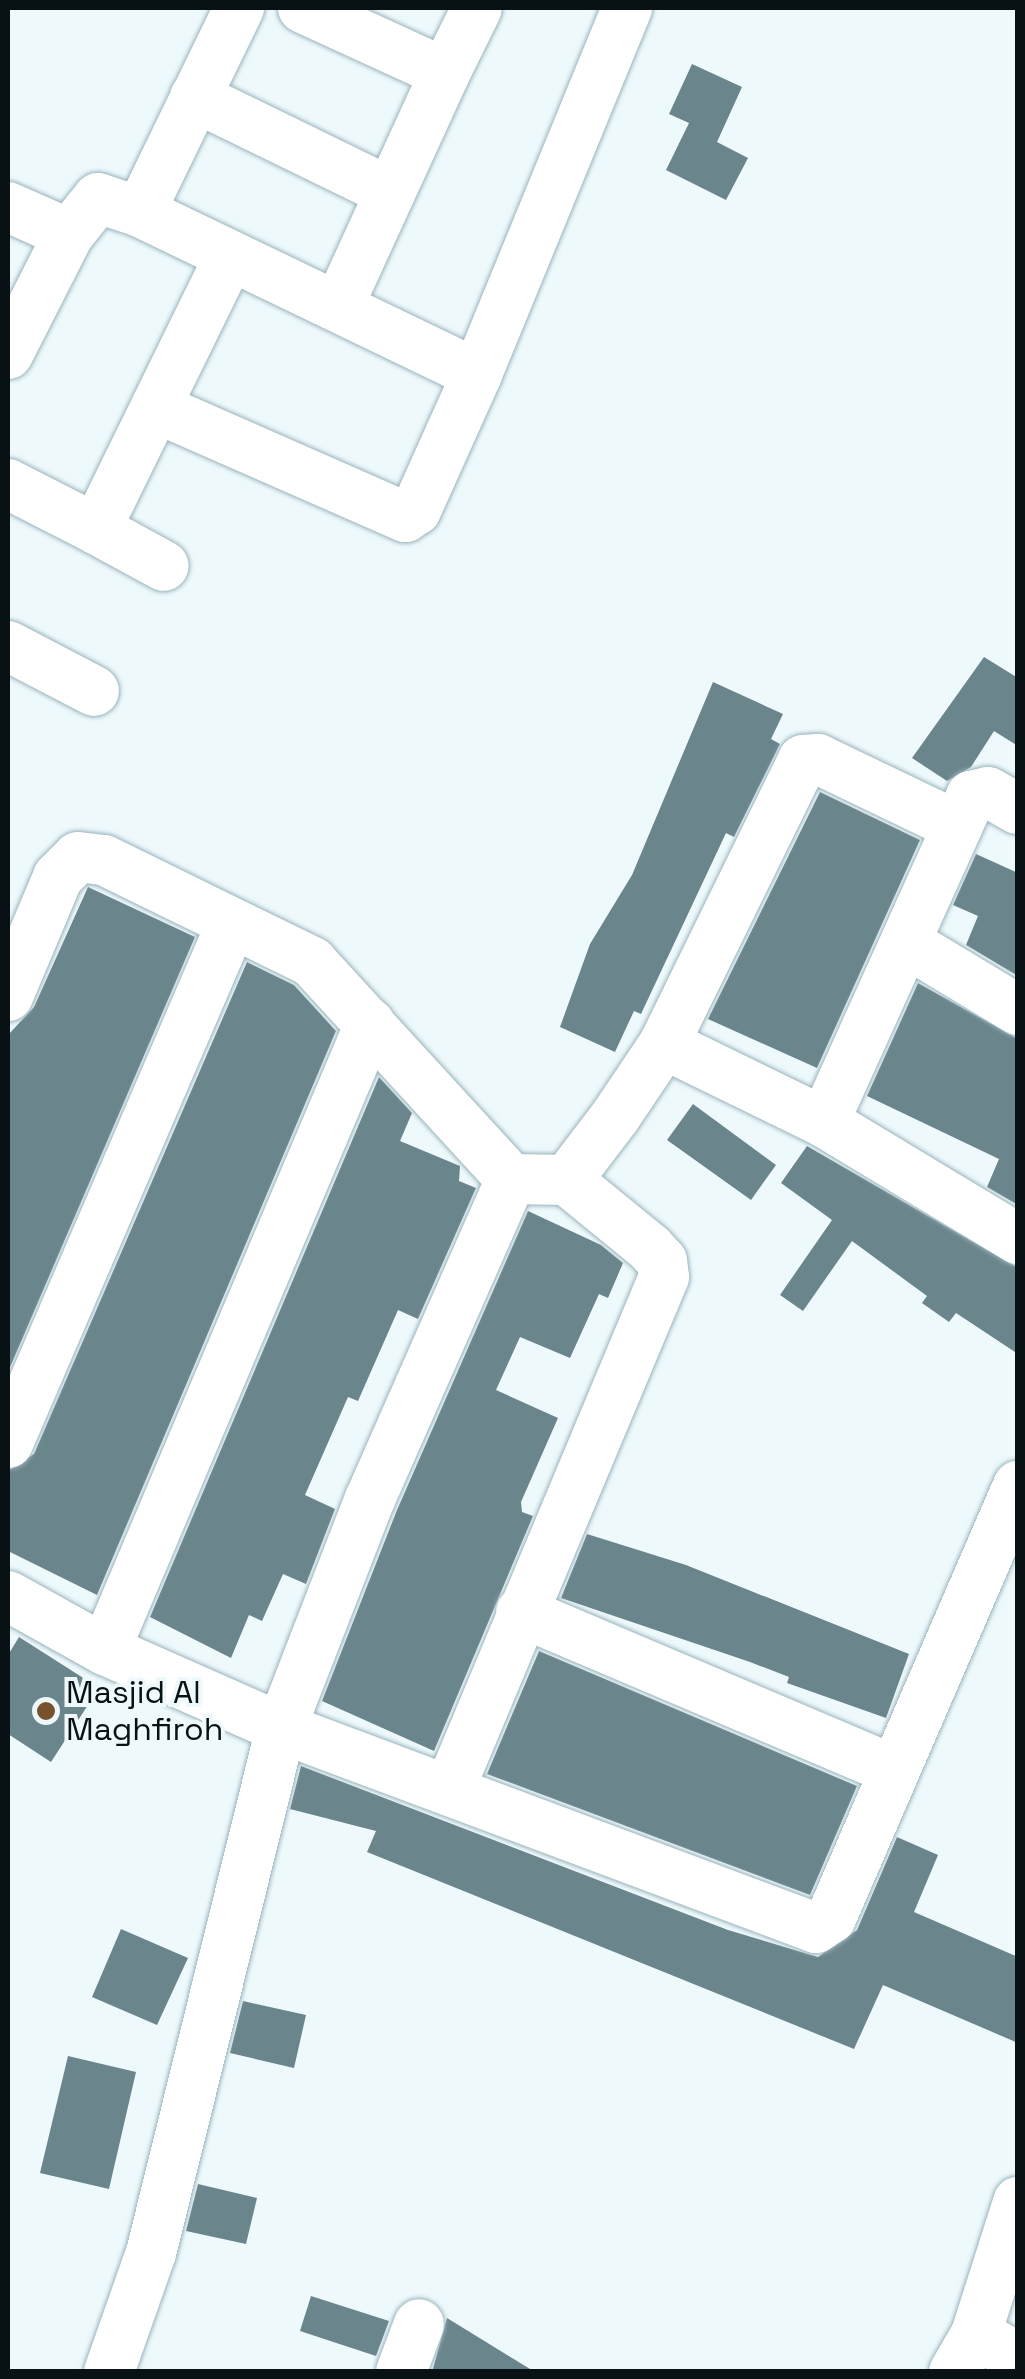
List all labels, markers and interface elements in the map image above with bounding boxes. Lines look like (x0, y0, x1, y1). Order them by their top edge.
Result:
place label: Masjid Al Maghfiroh (66, 1674, 223, 1749)
marker: Masjid Al Maghfiroh (35, 1700, 57, 1722)

